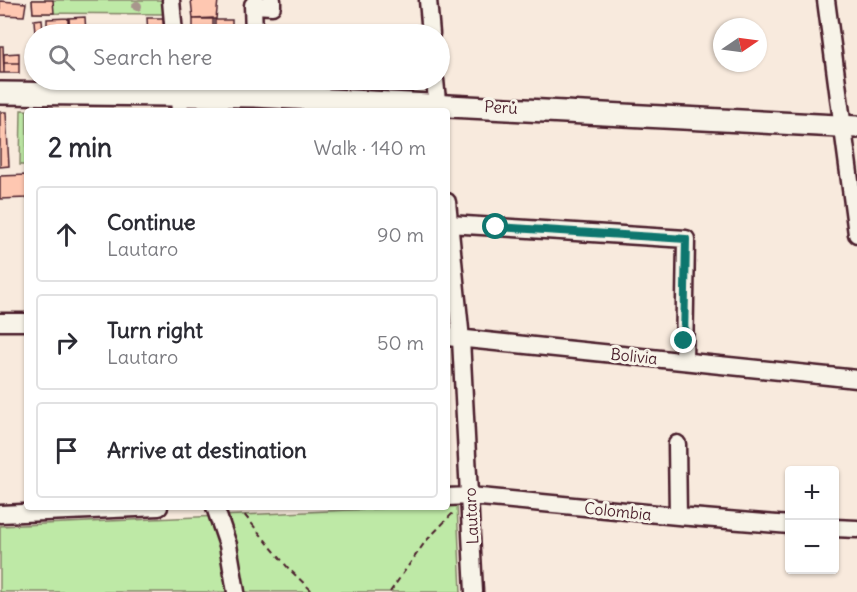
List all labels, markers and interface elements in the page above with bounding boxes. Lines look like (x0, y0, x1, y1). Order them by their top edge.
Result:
north arrow (713, 18, 767, 72)
search box (24, 24, 450, 90)
icon: search (45, 41, 78, 74)
text: Search here (93, 43, 212, 71)
street label: Perú (484, 96, 518, 118)
text: 2 min (48, 131, 112, 164)
text: Walk · 140 m (313, 135, 426, 160)
text: Continue (107, 208, 196, 236)
route start (482, 213, 508, 239)
icon: ahead (50, 218, 83, 251)
text: 90 m (377, 222, 424, 247)
text: Lautaro (107, 236, 178, 261)
text: Turn right (107, 316, 203, 344)
icon: right (50, 326, 83, 359)
route end (670, 327, 696, 353)
text: 50 m (377, 330, 424, 355)
text: Lautaro (107, 344, 178, 369)
street label: Bolivia (610, 344, 658, 368)
icon: arrive (50, 434, 83, 467)
text: Arrive at destination (107, 436, 307, 464)
map controls (785, 466, 839, 574)
button: + (785, 466, 839, 520)
street label: Lautaro (460, 487, 482, 545)
street label: Colombia (583, 498, 653, 524)
button: − (785, 520, 839, 574)

